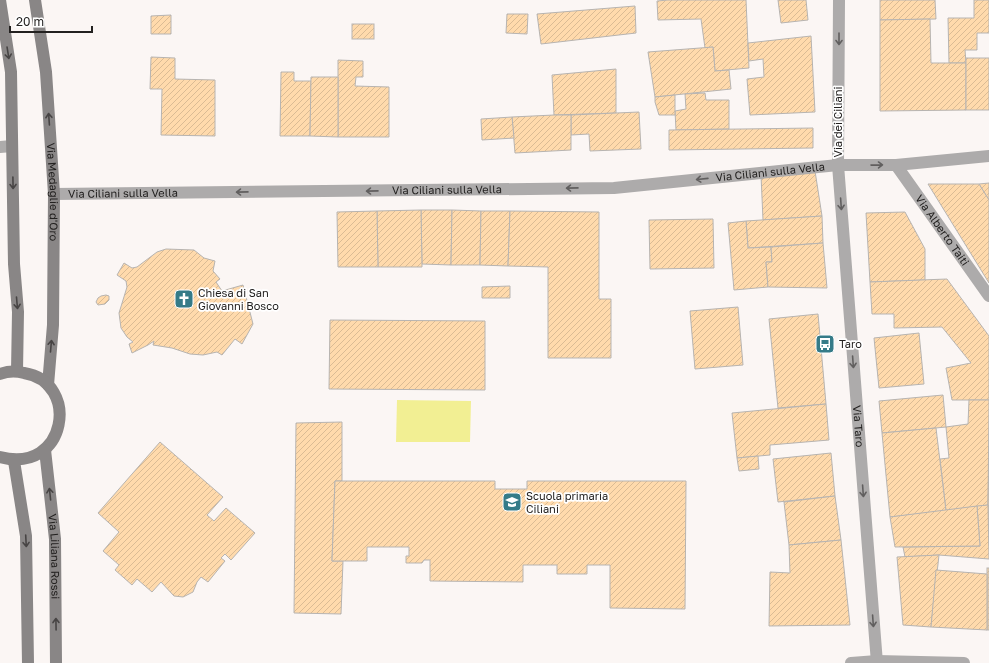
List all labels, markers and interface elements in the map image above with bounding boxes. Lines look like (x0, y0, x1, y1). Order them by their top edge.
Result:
scale bar (10, 8, 92, 34)
text: 20 m (16, 14, 44, 29)
one-way arrow (835, 32, 843, 45)
one-way arrow (4, 46, 12, 59)
street label: Via dei Ciliani (831, 86, 844, 157)
one-way arrow (46, 113, 53, 126)
street label: Via Medaglie d'Oro (45, 142, 61, 242)
street label: Via Ciliani sulla Vella (715, 159, 825, 184)
one-way arrow (870, 161, 883, 169)
one-way arrow (696, 175, 709, 183)
one-way arrow (9, 176, 17, 189)
street label: Via Ciliani sulla Vella (392, 182, 502, 196)
one-way arrow (566, 185, 579, 192)
street label: Via Ciliani sulla Vella (68, 186, 178, 200)
one-way arrow (366, 187, 379, 195)
one-way arrow (236, 188, 249, 196)
street label: Via Alberto Taiti (913, 192, 972, 268)
one-way arrow (838, 197, 845, 210)
place label: Chiesa di San Giovanni Bosco (198, 286, 279, 312)
church icon: Chiesa di San Giovanni Bosco (173, 288, 195, 310)
one-way arrow (13, 296, 20, 309)
bus stop icon: Taro (814, 333, 836, 355)
place label: Taro (839, 337, 862, 350)
one-way arrow (48, 340, 55, 353)
one-way arrow (850, 355, 857, 368)
street label: Via Taro (851, 405, 867, 448)
one-way arrow (860, 484, 867, 497)
one-way arrow (46, 488, 53, 501)
place label: Scuola primaria Ciliani (526, 489, 608, 515)
school or university icon: Scuola primaria Ciliani (501, 491, 523, 513)
street label: Via Liliana Rossi (46, 513, 62, 599)
one-way arrow (22, 534, 29, 547)
one-way arrow (870, 614, 877, 627)
one-way arrow (52, 618, 60, 631)

